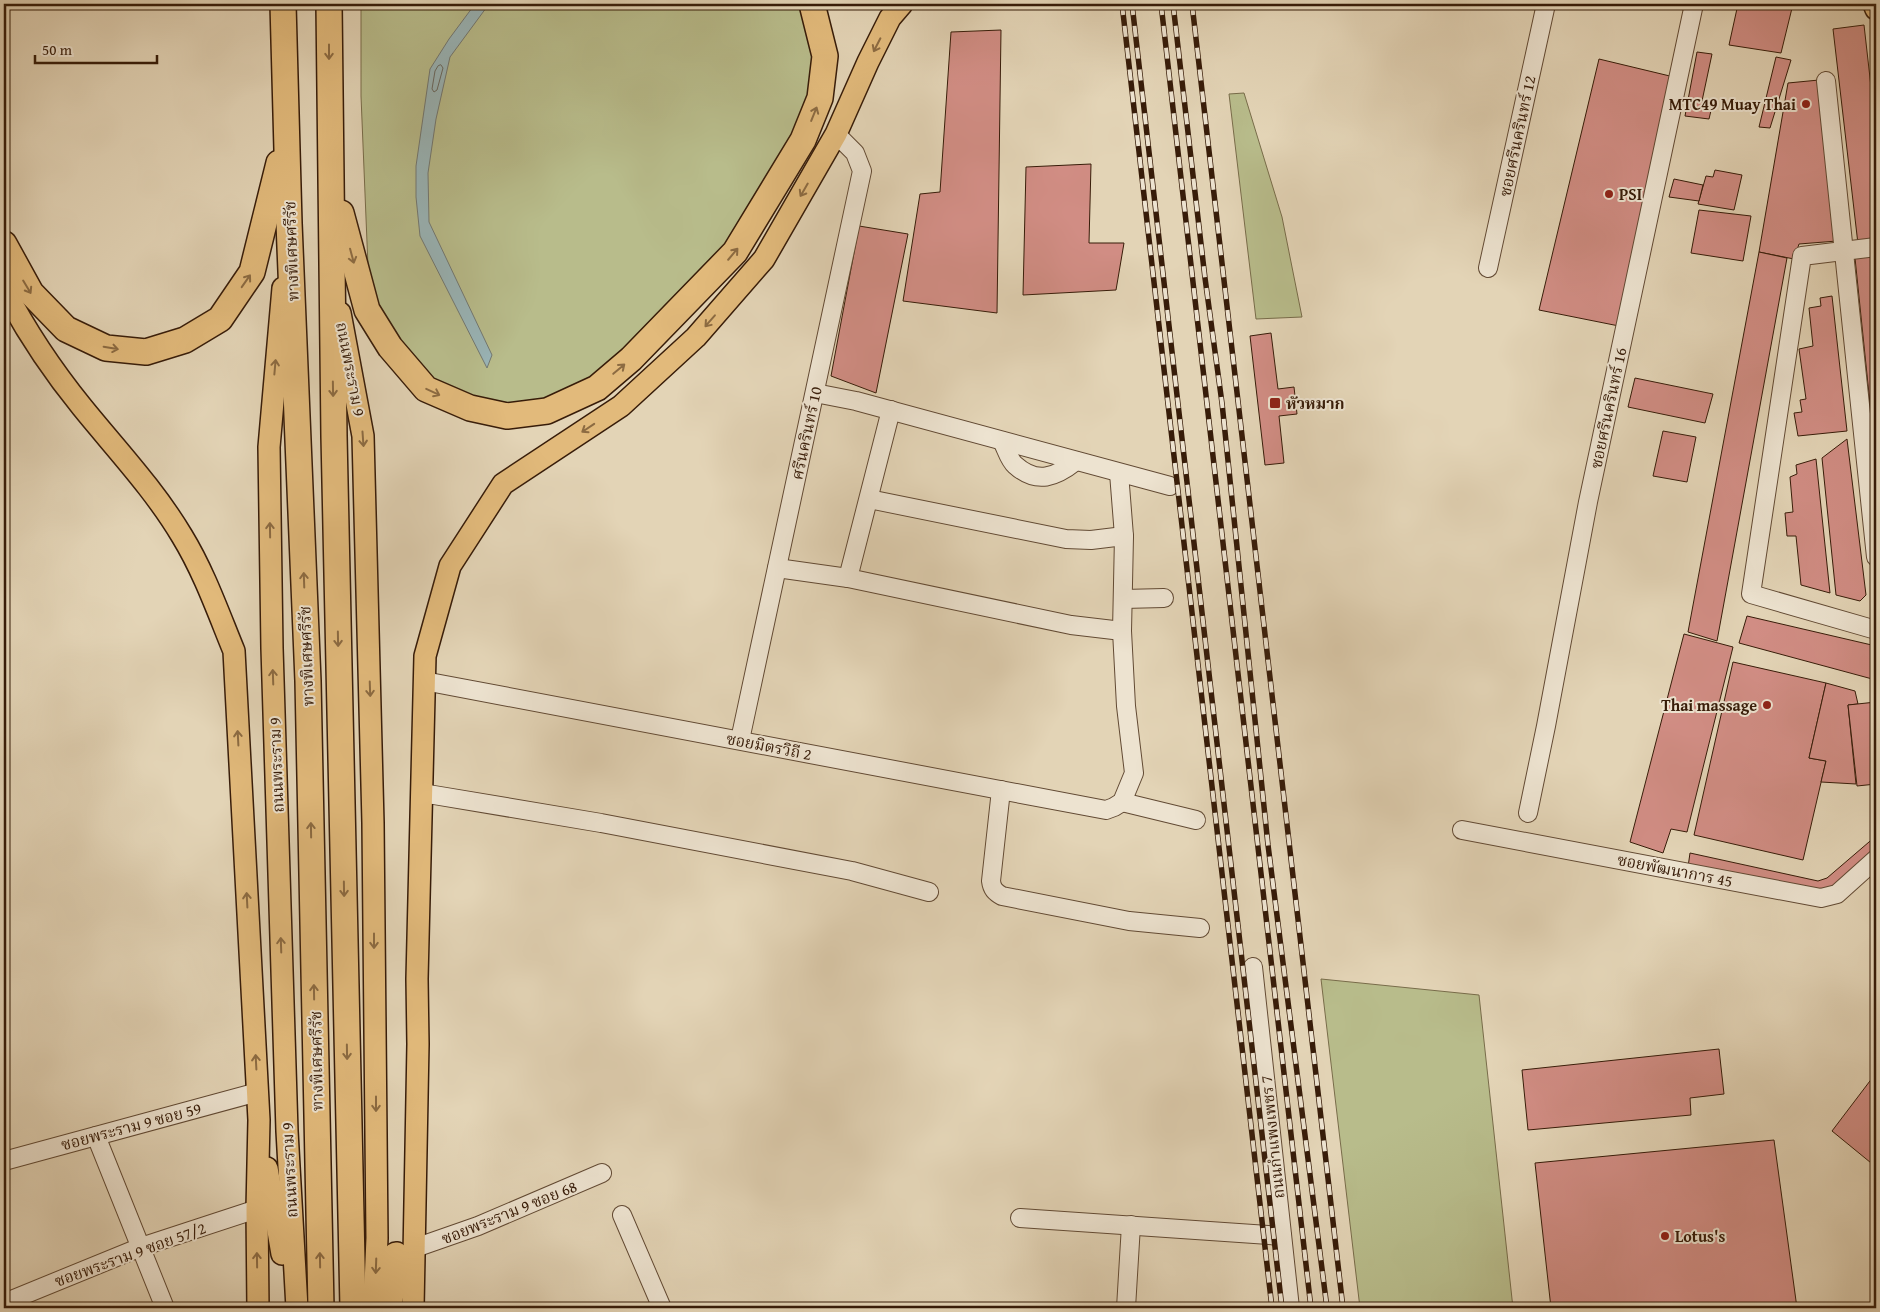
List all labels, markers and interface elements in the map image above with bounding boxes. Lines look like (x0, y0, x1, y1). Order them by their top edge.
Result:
scale bar (35, 32, 158, 64)
one-way arrow (871, 37, 881, 52)
text: 50 m (42, 39, 73, 60)
one-way arrow (324, 44, 334, 60)
street label: ซอยศรีนครินทร์ 12 (1492, 73, 1542, 199)
place label: MTC49 Muay Thai (1669, 92, 1796, 116)
marker: MTC49 Muay Thai (1800, 98, 1812, 110)
one-way arrow (810, 106, 819, 121)
one-way arrow (799, 182, 809, 197)
place label: PSI (1619, 182, 1642, 206)
marker: PSI (1603, 188, 1615, 200)
street label: ทางพิเศษศรีรัช (277, 200, 305, 302)
one-way arrow (348, 247, 358, 263)
one-way arrow (727, 247, 738, 260)
one-way arrow (241, 274, 251, 288)
one-way arrow (23, 279, 33, 293)
one-way arrow (704, 315, 715, 328)
street label: ถนนพระราม 9 (330, 320, 372, 418)
one-way arrow (102, 344, 118, 354)
street label: ซอยศรีนครินทร์ 16 (1583, 345, 1633, 471)
one-way arrow (270, 360, 280, 376)
one-way arrow (612, 364, 625, 375)
one-way arrow (328, 381, 338, 397)
street label: ศรีนครินทร์ 10 (784, 384, 828, 482)
one-way arrow (425, 387, 440, 397)
place label: หัวหมาก (1286, 391, 1345, 415)
marker: หัวหมาก (1268, 396, 1282, 410)
one-way arrow (581, 423, 595, 433)
one-way arrow (358, 431, 367, 447)
one-way arrow (266, 522, 275, 538)
one-way arrow (299, 572, 308, 588)
street label: ทางพิเศษศรีรัช (292, 605, 320, 707)
one-way arrow (333, 631, 343, 647)
one-way arrow (268, 670, 278, 686)
one-way arrow (365, 680, 375, 697)
place label: Thai massage (1661, 693, 1757, 717)
marker: Thai massage (1761, 699, 1773, 711)
street label: ถนนพระราม 9 (262, 717, 290, 813)
street label: ซอยมิตรวิถี 2 (724, 726, 814, 766)
one-way arrow (234, 730, 243, 746)
one-way arrow (306, 822, 316, 838)
street label: ซอยพัฒนาการ 45 (1615, 847, 1735, 893)
one-way arrow (339, 881, 348, 897)
one-way arrow (243, 892, 252, 908)
one-way arrow (370, 933, 379, 949)
one-way arrow (276, 937, 286, 954)
one-way arrow (309, 984, 319, 1000)
street label: ทางพิเศษศรีรัช (303, 1011, 329, 1111)
one-way arrow (342, 1044, 352, 1060)
one-way arrow (252, 1054, 261, 1070)
street label: ถนนกำแพงเพชร 7 (1254, 1074, 1290, 1200)
street label: ซอยพระราม 9 ซอย 59 (58, 1096, 204, 1156)
one-way arrow (371, 1096, 381, 1112)
street label: ถนนพระราม 9 (275, 1121, 303, 1218)
street label: ซอยพระราม 9 ซอย 68 (438, 1174, 581, 1250)
street label: ซอยพระราม 9 ซอย 57/2 (51, 1215, 209, 1293)
place label: Lotus's (1675, 1224, 1725, 1248)
marker: Lotus's (1659, 1230, 1671, 1242)
one-way arrow (252, 1252, 262, 1268)
one-way arrow (315, 1252, 325, 1268)
one-way arrow (371, 1258, 381, 1274)

